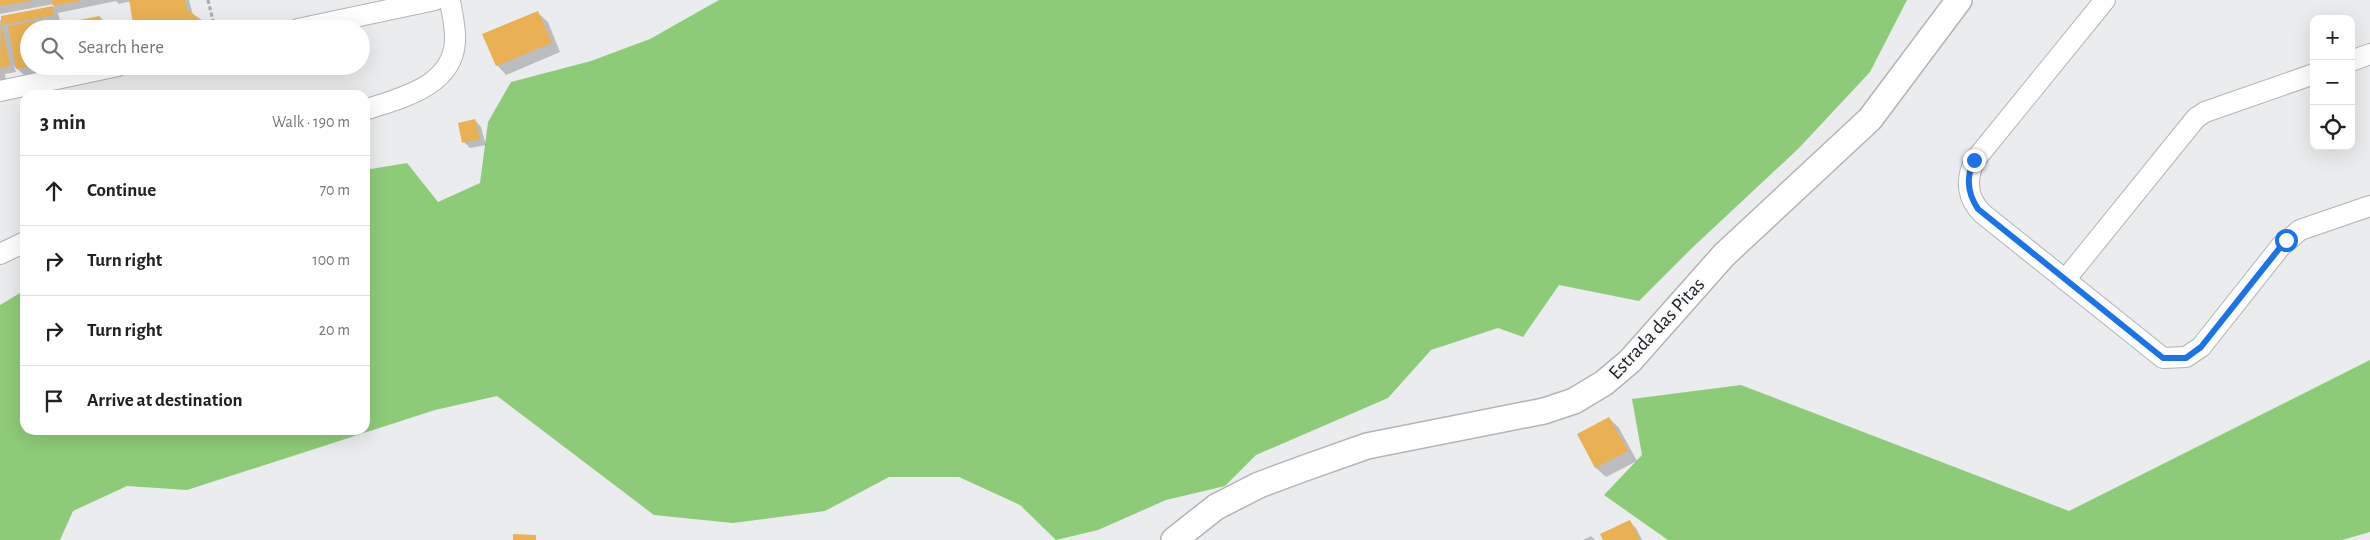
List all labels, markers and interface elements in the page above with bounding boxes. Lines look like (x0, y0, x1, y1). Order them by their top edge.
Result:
map controls (2310, 15, 2355, 150)
button: + (2310, 15, 2355, 60)
search box (20, 20, 370, 75)
icon: search (38, 34, 66, 62)
text: Search here (78, 38, 164, 57)
button: − (2310, 60, 2355, 105)
button: locate (2310, 105, 2355, 150)
text: 3 min (40, 112, 86, 133)
text: Walk · 190 m (272, 114, 350, 130)
route end (1963, 149, 1986, 172)
icon: ahead (40, 177, 68, 205)
text: Continue (87, 181, 156, 200)
text: 70 m (319, 182, 350, 198)
route start (2275, 229, 2298, 252)
icon: right (40, 247, 68, 275)
text: Turn right (87, 251, 162, 270)
text: 100 m (312, 252, 350, 268)
street label: Estrada das Pitas (1605, 274, 1709, 383)
icon: right (40, 317, 68, 345)
text: Turn right (87, 321, 162, 340)
text: 20 m (319, 322, 350, 338)
icon: arrive (40, 387, 68, 415)
text: Arrive at destination (87, 391, 243, 410)

